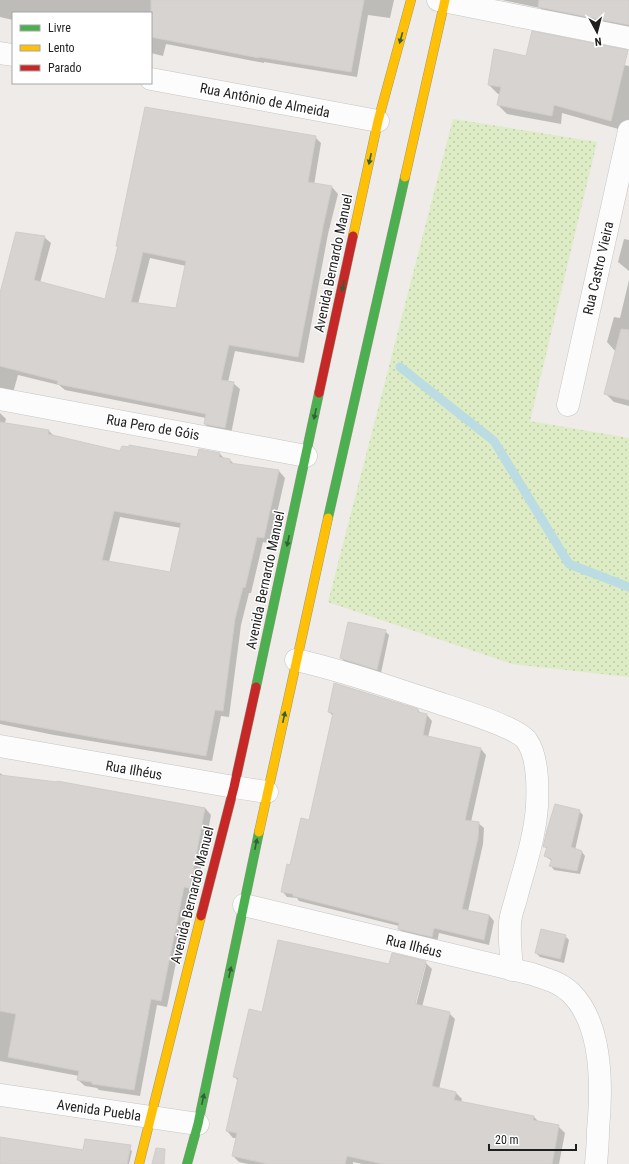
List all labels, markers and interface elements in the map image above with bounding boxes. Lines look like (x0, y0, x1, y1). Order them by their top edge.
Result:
legend (12, 12, 152, 84)
north arrow (577, 12, 617, 52)
text: Livre (48, 21, 71, 35)
one-way arrow (397, 31, 403, 44)
text: N (594, 35, 602, 48)
text: Lento (48, 41, 75, 55)
text: Parado (48, 61, 81, 75)
street label: Rua Antônio de Almeida (199, 80, 331, 120)
one-way arrow (366, 153, 372, 166)
street label: Avenida Bernardo Manuel (311, 192, 355, 334)
street label: Rua Castro Vieira (579, 220, 617, 316)
one-way arrow (339, 280, 345, 293)
one-way arrow (312, 407, 318, 420)
street label: Rua Pero de Góis (105, 411, 201, 443)
street label: Avenida Bernardo Manuel (243, 509, 287, 651)
one-way arrow (284, 534, 290, 547)
one-way arrow (281, 711, 287, 723)
street label: Rua Ilhéus (104, 757, 164, 783)
street label: Avenida Bernardo Manuel (167, 825, 217, 965)
one-way arrow (254, 838, 260, 851)
street label: Rua Ilhéus (384, 931, 444, 961)
one-way arrow (227, 966, 233, 978)
one-way arrow (200, 1093, 206, 1105)
street label: Avenida Puebla (56, 1096, 142, 1124)
scale bar (489, 1126, 576, 1152)
text: 20 m (495, 1133, 519, 1147)

